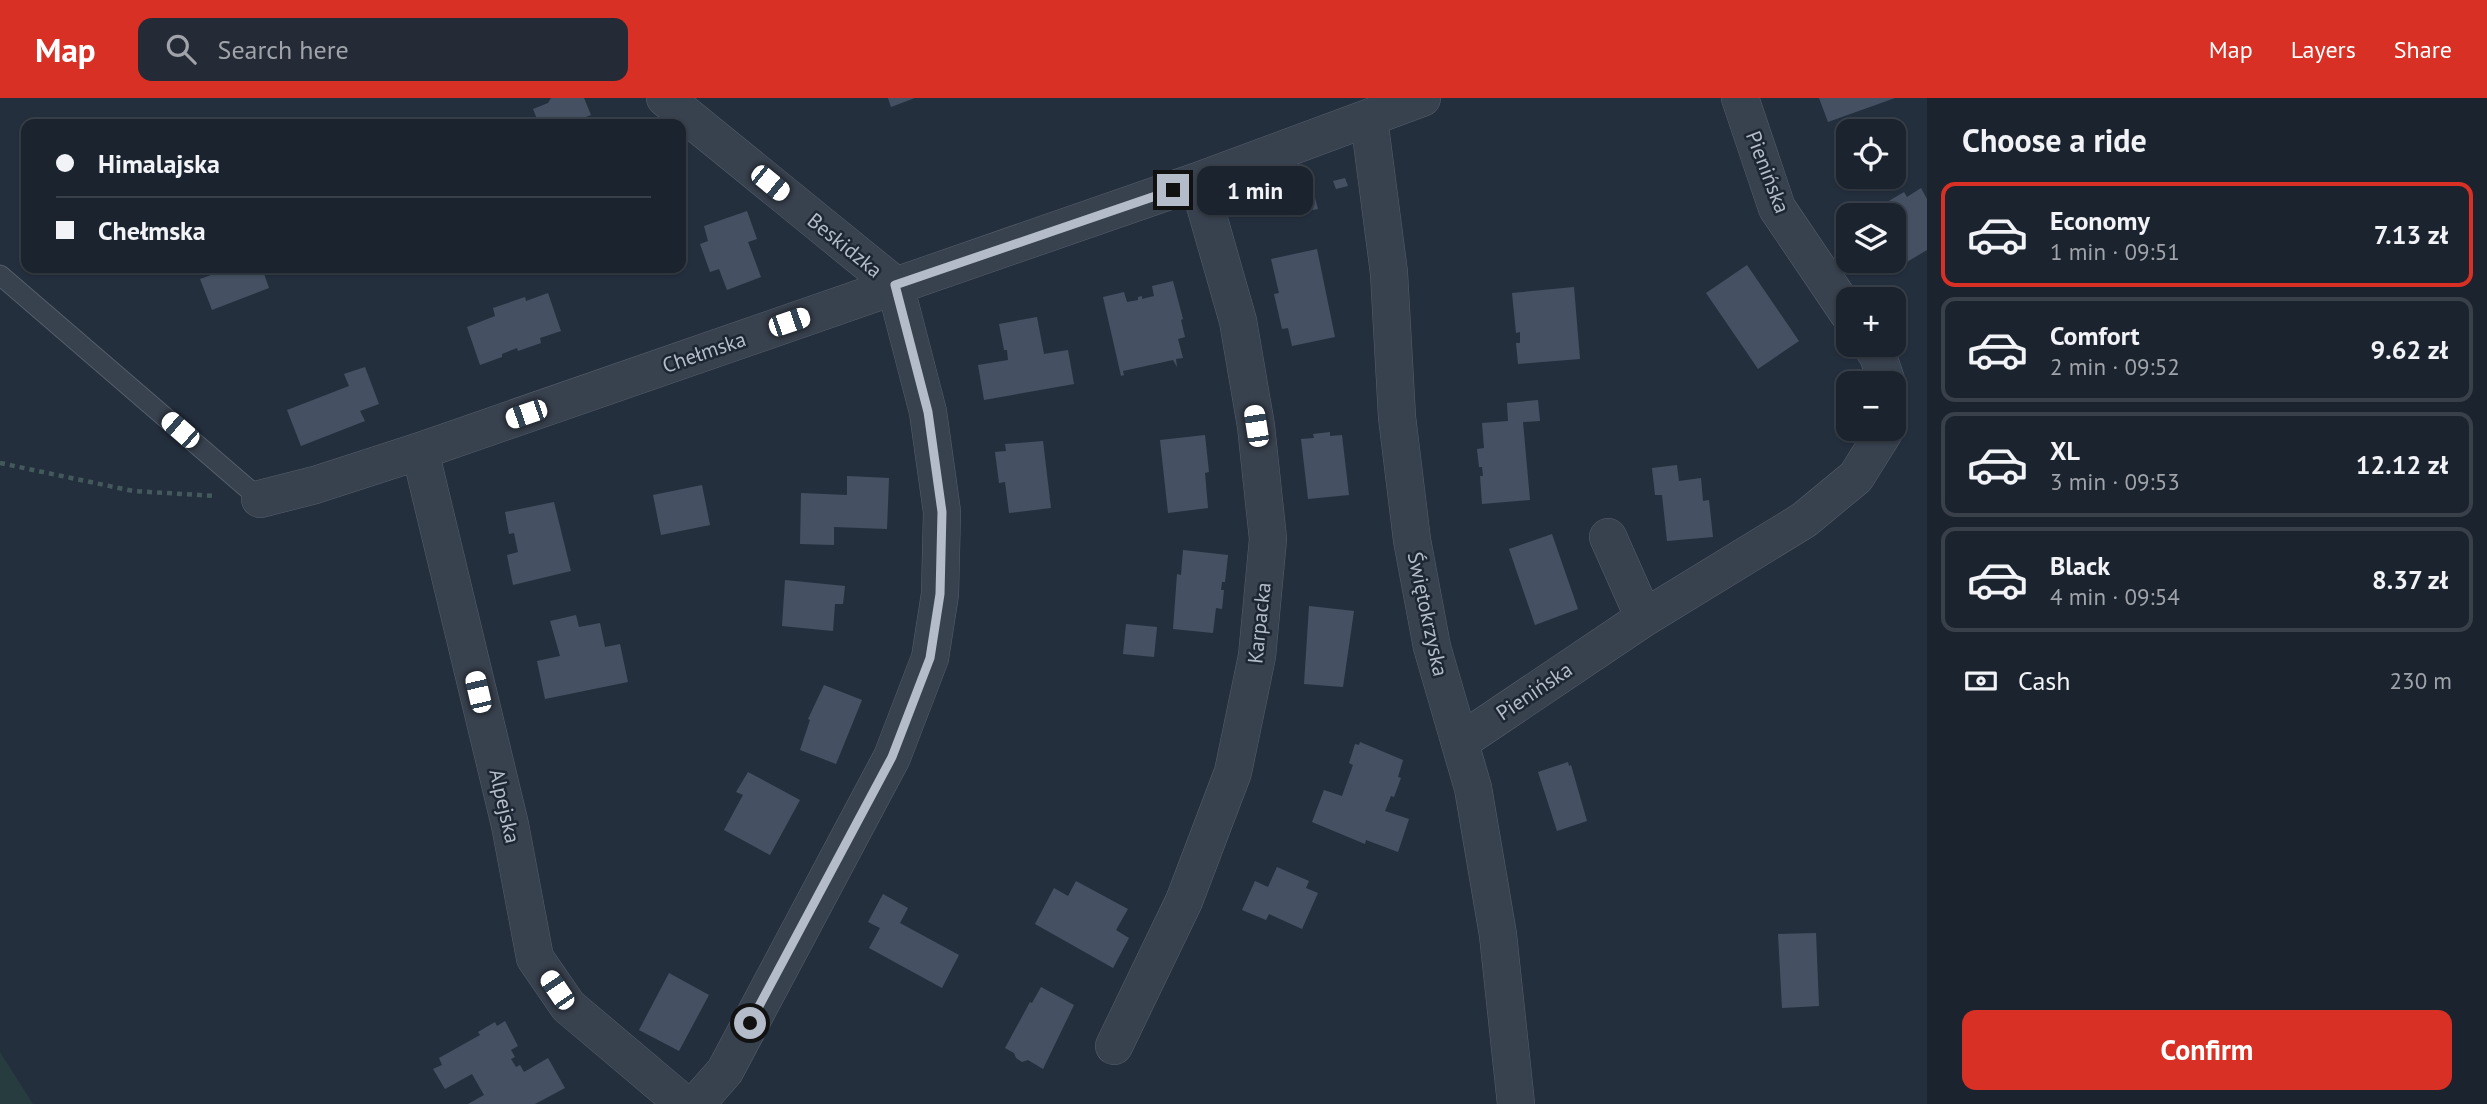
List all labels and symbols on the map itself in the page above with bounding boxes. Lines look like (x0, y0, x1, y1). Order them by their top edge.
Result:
street label: Pienińska (1740, 127, 1796, 217)
car (748, 162, 793, 204)
callout: 1 min (1198, 166, 1313, 214)
route end (1157, 174, 1189, 206)
street label: Beskidzka (802, 207, 888, 283)
car (766, 305, 813, 339)
street label: Chełmska (659, 325, 749, 379)
car (503, 397, 550, 431)
car (1243, 404, 1270, 448)
car (158, 408, 203, 452)
street label: Świętokrzyska (1402, 549, 1454, 679)
street label: Karpacka (1241, 581, 1277, 665)
street label: Pienińska (1491, 656, 1577, 726)
car (464, 669, 493, 715)
street label: Alpejska (483, 766, 527, 846)
car (537, 967, 578, 1013)
route start (734, 1007, 766, 1039)

